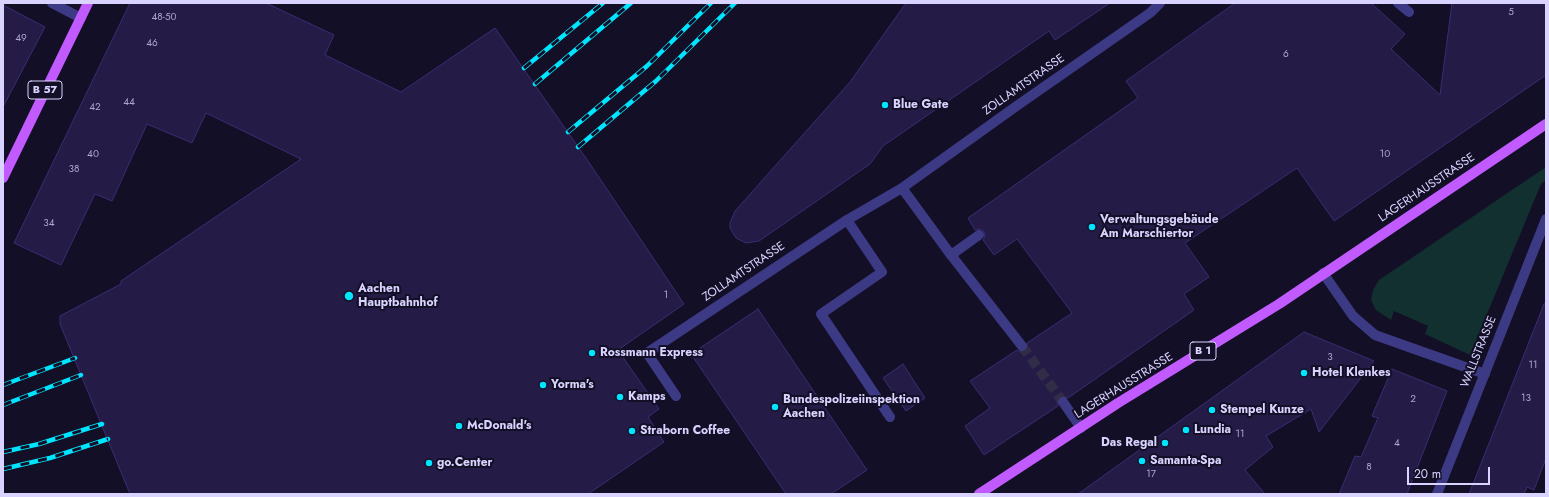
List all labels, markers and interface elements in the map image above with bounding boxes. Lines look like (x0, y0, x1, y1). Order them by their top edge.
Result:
house number: 5 (1508, 7, 1514, 19)
house number: 48-50 (151, 12, 177, 24)
house number: 49 (15, 33, 27, 45)
house number: 46 (146, 38, 158, 50)
house number: 6 (1283, 49, 1289, 61)
street label: ZOLLAMTSTRASSE (980, 51, 1068, 119)
road number: B 57 (28, 81, 62, 99)
house number: 44 (123, 97, 135, 109)
place label: Blue Gate (893, 98, 949, 112)
marker: Blue Gate (880, 100, 890, 110)
house number: 42 (89, 102, 101, 114)
house number: 40 (87, 149, 99, 161)
house number: 10 (1380, 149, 1390, 161)
street label: LAGERHAUSSTRASSE (1376, 150, 1478, 226)
house number: 38 (69, 164, 79, 176)
place label: Verwaltungsgebäude Am Marschiertor (1100, 213, 1219, 241)
house number: 34 (43, 218, 55, 230)
marker: Verwaltungsgebäude Am Marschiertor (1087, 222, 1097, 232)
street label: ZOLLAMTSTRASSE (700, 239, 788, 305)
place label: Aachen Hauptbahnhof (358, 282, 438, 310)
marker: Aachen Hauptbahnhof (343, 290, 355, 302)
house number: 1 (664, 290, 668, 302)
street label: WALLSTRASSE (1458, 314, 1500, 390)
road number: B 1 (1190, 342, 1216, 360)
place label: Rossmann Express (600, 346, 703, 360)
marker: Rossmann Express (587, 348, 597, 358)
street label: LAGERHAUSSTRASSE (1072, 350, 1176, 422)
house number: 3 (1327, 352, 1333, 364)
house number: 11 (1529, 360, 1537, 372)
place label: Hotel Klenkes (1312, 366, 1391, 380)
marker: Hotel Klenkes (1299, 368, 1309, 378)
place label: Yorma's (551, 378, 594, 392)
marker: Yorma's (538, 380, 548, 390)
place label: Kamps (628, 390, 666, 404)
marker: Kamps (615, 392, 625, 402)
place label: Bundespolizeiinspektion Aachen (783, 393, 920, 421)
house number: 13 (1521, 393, 1531, 405)
house number: 2 (1410, 394, 1416, 406)
marker: Bundespolizeiinspektion Aachen (770, 402, 780, 412)
place label: Stempel Kunze (1220, 403, 1304, 417)
marker: Stempel Kunze (1207, 405, 1217, 415)
place label: McDonald's (467, 419, 531, 433)
marker: McDonald's (454, 421, 464, 431)
place label: Lundia (1194, 423, 1231, 437)
place label: Straborn Coffee (640, 424, 730, 438)
marker: Lundia (1181, 425, 1191, 435)
marker: Straborn Coffee (627, 426, 637, 436)
house number: 11 (1236, 429, 1244, 441)
place label: Das Regal (1101, 436, 1157, 450)
marker: Das Regal (1160, 438, 1170, 448)
house number: 4 (1394, 438, 1400, 450)
place label: Samanta-Spa (1150, 454, 1221, 468)
place label: go.Center (437, 456, 492, 470)
marker: Samanta-Spa (1137, 456, 1147, 466)
marker: go.Center (424, 458, 434, 468)
scale bar (1409, 459, 1492, 485)
house number: 8 (1366, 462, 1372, 474)
text: 20 m (1414, 465, 1441, 483)
house number: 17 (1146, 469, 1156, 481)

